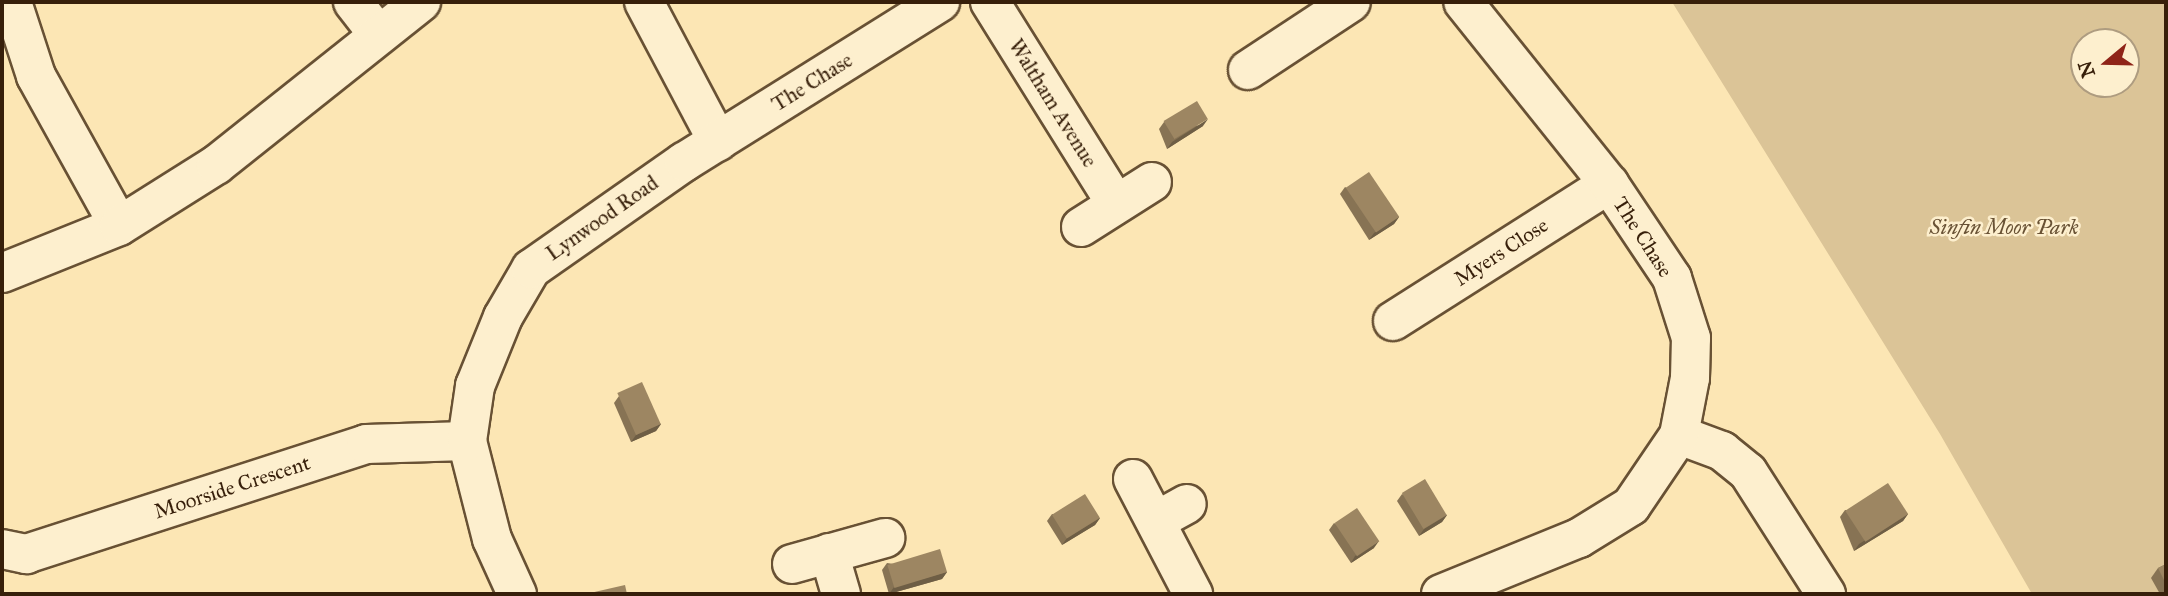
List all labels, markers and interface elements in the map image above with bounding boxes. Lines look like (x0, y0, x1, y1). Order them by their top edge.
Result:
north arrow (2070, 28, 2140, 98)
street label: Waltham Avenue (1003, 34, 1103, 172)
street label: The Chase (767, 47, 857, 117)
text: N (2073, 58, 2100, 81)
street label: Lynwood Road (541, 170, 663, 266)
street label: The Chase (1608, 192, 1678, 282)
street label: Myers Close (1449, 212, 1553, 292)
park label: Sinfin Moor Park (1930, 214, 2078, 240)
street label: Moorside Crescent (151, 450, 313, 524)

